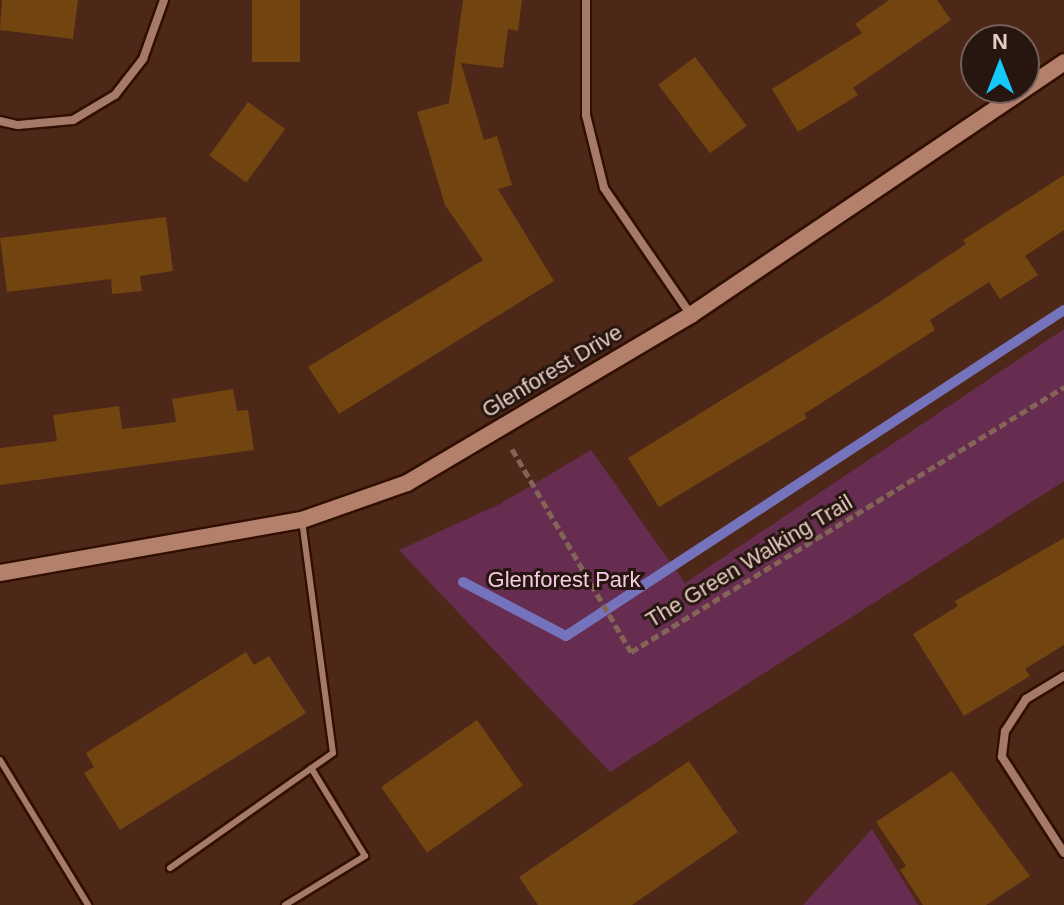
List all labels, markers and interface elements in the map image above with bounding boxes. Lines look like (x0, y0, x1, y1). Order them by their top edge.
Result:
north arrow (960, 24, 1040, 104)
text: N (992, 29, 1008, 54)
street label: Glenforest Drive (477, 319, 627, 423)
street label: The Green Walking Trail (641, 489, 857, 633)
park label: Glenforest Park (488, 567, 640, 593)

